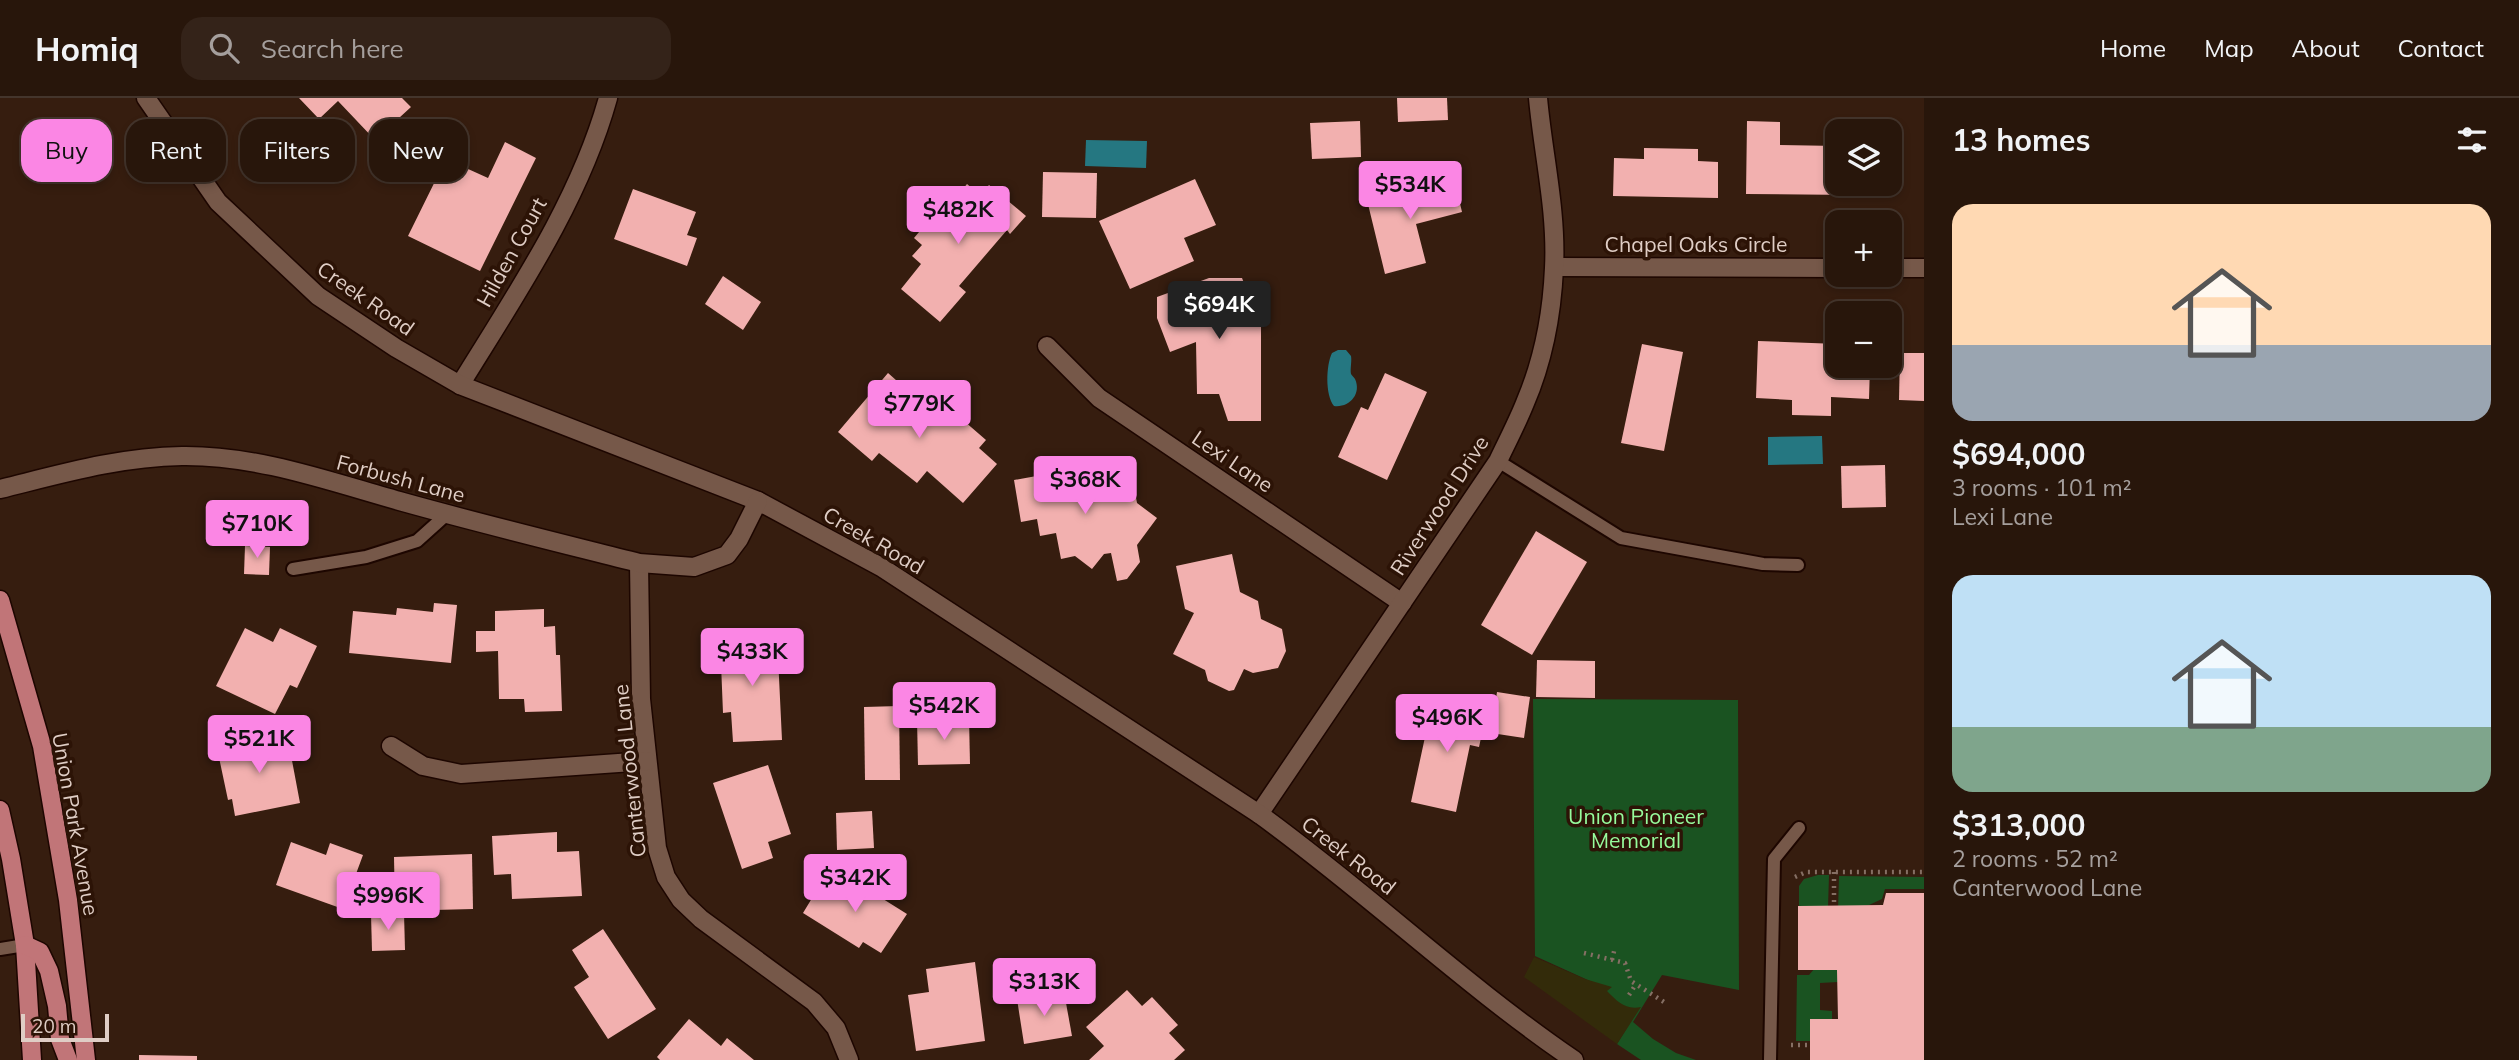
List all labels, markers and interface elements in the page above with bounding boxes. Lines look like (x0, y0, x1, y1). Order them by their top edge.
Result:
search box (181, 17, 671, 80)
text: Homiq (35, 28, 139, 69)
icon: search (205, 29, 243, 67)
text: Search here (261, 32, 404, 65)
text: Home (2100, 33, 2166, 63)
text: Map (2204, 33, 2254, 63)
text: About (2292, 33, 2360, 63)
text: Contact (2398, 33, 2484, 63)
chip: Buy (21, 119, 112, 182)
chip: Rent (126, 119, 226, 182)
chip: Filters (240, 119, 355, 182)
chip: New (369, 119, 468, 182)
map controls (1825, 119, 1902, 378)
button: layers (1825, 119, 1902, 196)
text: 13 homes (1952, 121, 2091, 159)
icon: filters (2453, 121, 2491, 159)
pin: $534K (1361, 162, 1459, 221)
text: $534K (1375, 169, 1445, 198)
pin: $482K (909, 186, 1007, 246)
street label: Hilden Court (470, 193, 552, 311)
text: $482K (923, 194, 993, 223)
button: + (1825, 210, 1902, 287)
street label: Chapel Oaks Circle (1605, 231, 1787, 257)
icon: home (2159, 250, 2285, 376)
street label: Creek Road (312, 255, 420, 341)
pin: $694K (1170, 282, 1268, 341)
text: $694K (1184, 289, 1254, 318)
button: − (1825, 301, 1902, 378)
pin: $779K (870, 380, 968, 440)
text: $779K (884, 388, 954, 417)
street label: Lexi Lane (1188, 424, 1278, 498)
street label: Riverwood Drive (1384, 430, 1494, 580)
text: $694,000 (1952, 435, 2085, 473)
street label: Forbush Lane (334, 448, 468, 508)
pin: $368K (1036, 456, 1134, 516)
text: $368K (1050, 464, 1120, 493)
text: 3 rooms · 101 m² (1952, 473, 2132, 502)
pin: $710K (208, 500, 306, 560)
street label: Creek Road (819, 501, 929, 579)
text: Lexi Lane (1952, 502, 2053, 531)
text: $710K (222, 508, 292, 537)
icon: home (2159, 621, 2285, 747)
pin: $433K (703, 628, 801, 688)
text: $433K (717, 636, 787, 665)
pin: $542K (895, 682, 993, 742)
street label: Canterwood Lane (607, 683, 651, 859)
text: $542K (909, 690, 979, 719)
pin: $496K (1398, 694, 1496, 754)
text: $496K (1412, 702, 1482, 731)
pin: $521K (210, 716, 308, 775)
text: $521K (224, 723, 294, 752)
street label: Union Park Avenue (47, 731, 105, 917)
park label: Union Pioneer Memorial (1568, 803, 1704, 853)
text: $313,000 (1952, 806, 2085, 844)
street label: Creek Road (1297, 810, 1401, 900)
text: 2 rooms · 52 m² (1952, 844, 2118, 873)
pin: $342K (806, 854, 904, 914)
text: $342K (820, 862, 890, 891)
pin: $996K (339, 872, 437, 932)
text: Canterwood Lane (1952, 873, 2142, 902)
text: $996K (353, 880, 423, 909)
pin: $313K (995, 958, 1093, 1018)
text: $313K (1009, 966, 1079, 995)
scale bar (21, 1011, 108, 1043)
text: 20 m (32, 1014, 76, 1038)

